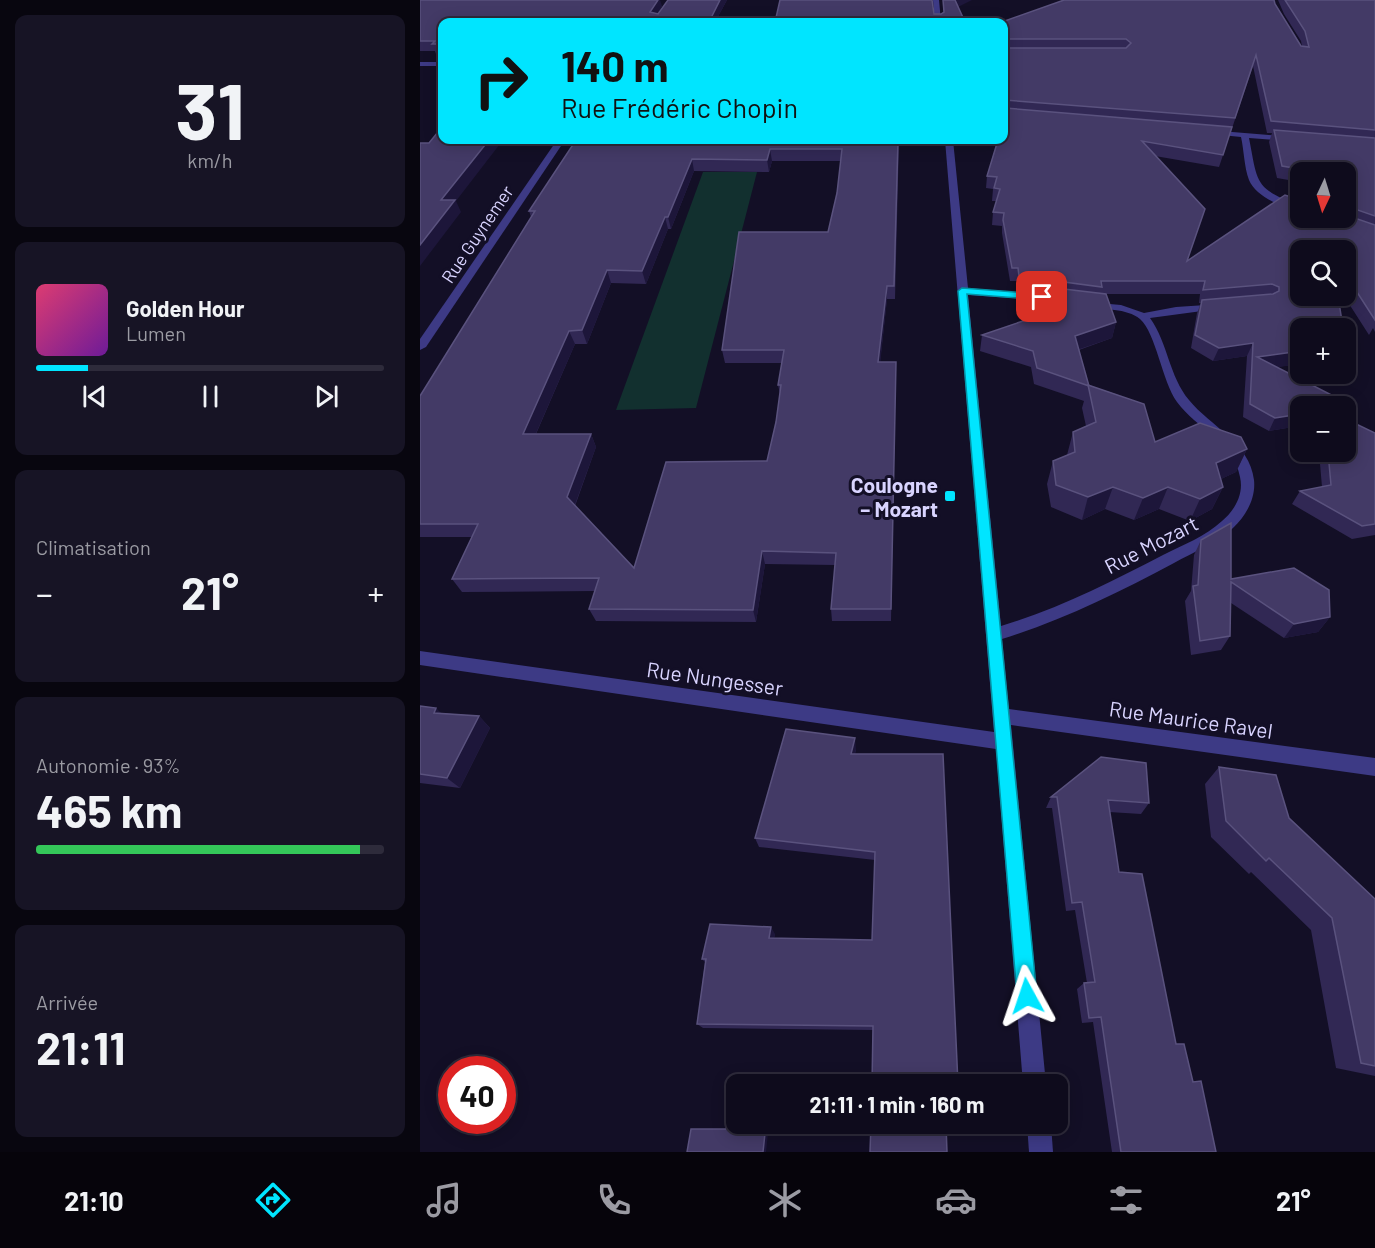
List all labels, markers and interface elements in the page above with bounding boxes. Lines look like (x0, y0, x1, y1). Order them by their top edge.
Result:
text: 140 m (561, 40, 669, 90)
icon: right (462, 42, 540, 120)
text: 31 (175, 62, 245, 156)
text: Rue Frédéric Chopin (561, 91, 798, 123)
text: km/h (187, 148, 233, 172)
north arrow (1290, 162, 1356, 228)
map controls (1290, 162, 1356, 462)
street label: Rue Guynemer (436, 181, 518, 287)
button: search (1290, 240, 1356, 306)
pin (1016, 271, 1067, 322)
icon: arrive (1025, 280, 1058, 313)
text: Golden Hour (126, 295, 244, 321)
button: + (1290, 318, 1356, 384)
text: Lumen (126, 321, 186, 345)
icon: previous (78, 380, 111, 413)
icon: pause (194, 380, 227, 413)
icon: next (310, 380, 343, 413)
button: − (1290, 396, 1356, 462)
place label: Coulogne – Mozart (851, 472, 938, 521)
marker: Coulogne – Mozart (943, 489, 957, 503)
street label: Rue Mozart (1100, 510, 1202, 578)
text: Climatisation (36, 535, 151, 559)
text: 21° (181, 565, 239, 619)
text: − (36, 573, 53, 613)
text: + (368, 573, 384, 613)
street label: Rue Nungesser (645, 656, 785, 700)
street label: Rue Maurice Ravel (1108, 695, 1274, 743)
text: Autonomie · 93% (36, 753, 180, 777)
text: 465 km (36, 783, 182, 837)
position arrow (995, 964, 1059, 1028)
text: Arrivée (36, 990, 98, 1014)
text: 21:11 (36, 1020, 125, 1074)
speed limit sign: 40 (438, 1056, 516, 1134)
text: 21:11 · 1 min · 160 m (810, 1091, 984, 1117)
icon: directions (252, 1179, 294, 1221)
icon: music (423, 1179, 465, 1221)
icon: phone (593, 1179, 635, 1221)
icon: climate (764, 1179, 806, 1221)
icon: car (935, 1179, 977, 1221)
icon: filters (1105, 1179, 1147, 1221)
text: 21:10 (64, 1184, 124, 1216)
text: 21° (1276, 1184, 1311, 1216)

